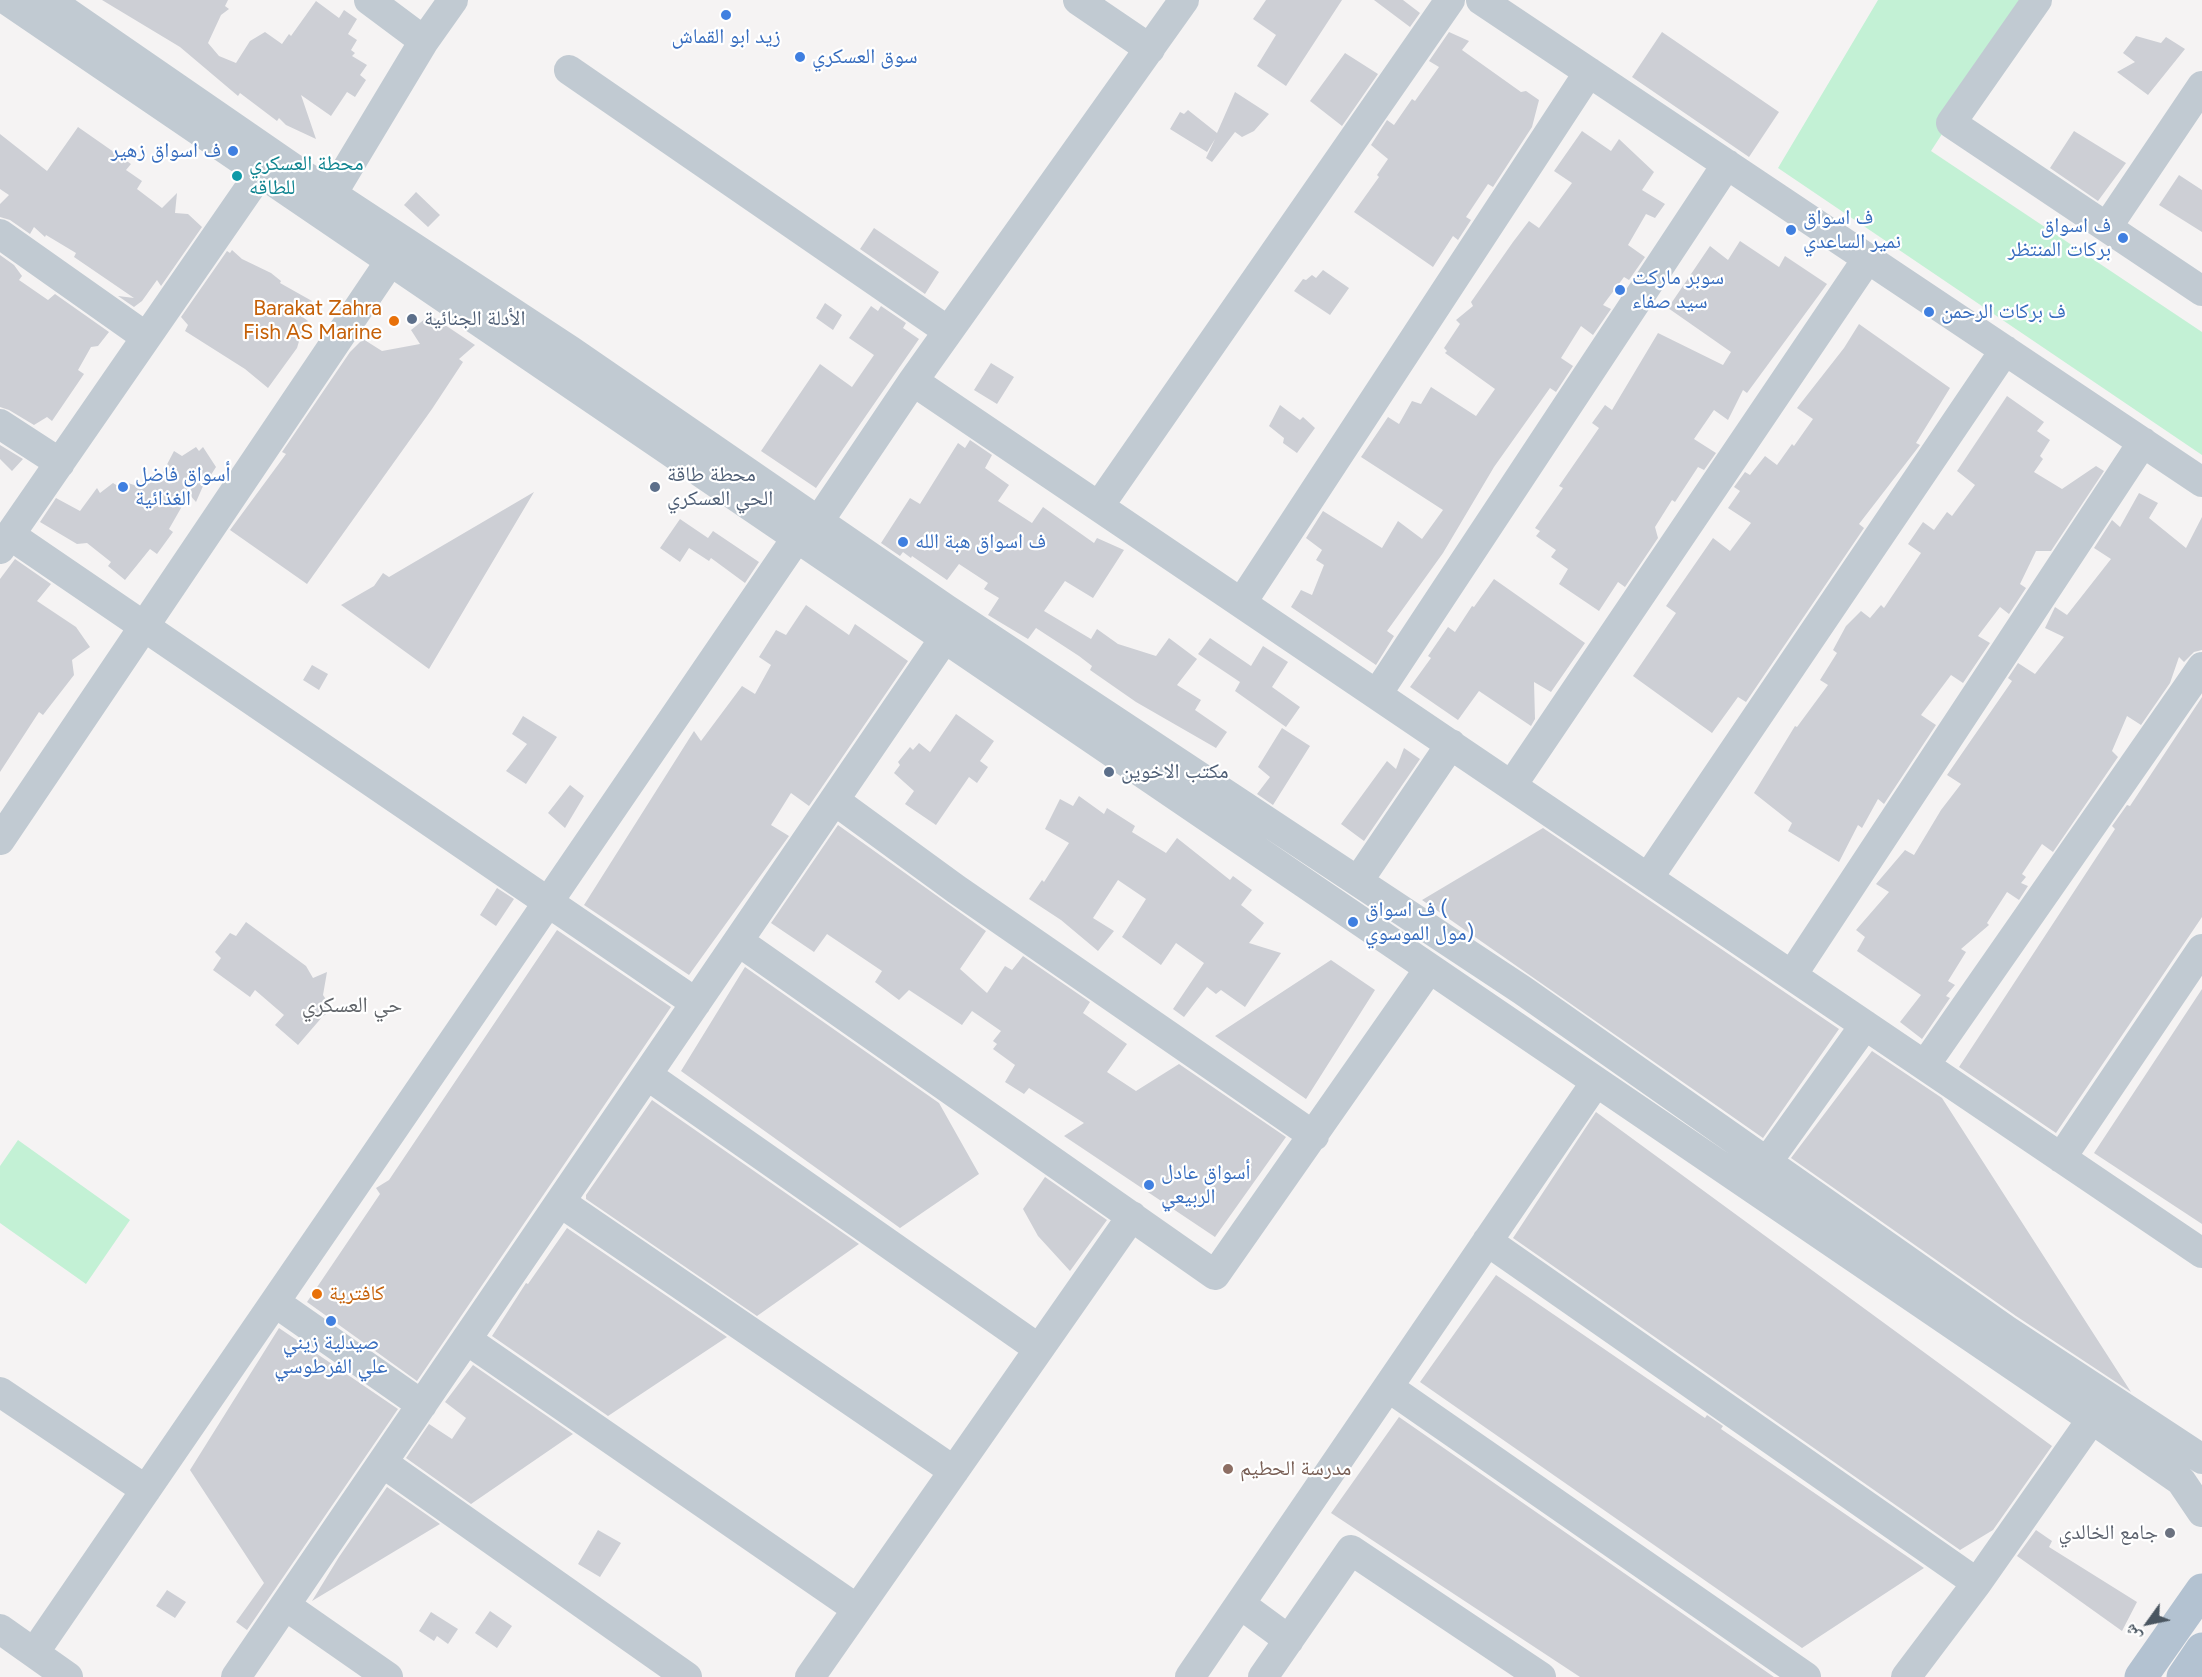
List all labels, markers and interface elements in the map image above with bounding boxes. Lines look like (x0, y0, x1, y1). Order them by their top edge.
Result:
marker: زيد ابو القماش (719, 8, 733, 22)
place label: زيد ابو القماش (671, 24, 781, 50)
place label: سوق العسكري (812, 44, 918, 70)
marker: سوق العسكري (793, 50, 807, 64)
place label: ف اسواق زهير (111, 138, 221, 164)
marker: ف اسواق زهير (226, 144, 240, 158)
place label: محطة العسكري للطاقه (249, 151, 364, 201)
marker: محطة العسكري للطاقه (230, 169, 244, 183)
place label: ف اسواق نمير الساعدي (1803, 205, 1901, 255)
place label: ف اسواق بركات المنتظر (2008, 213, 2111, 263)
marker: ف اسواق نمير الساعدي (1784, 223, 1798, 237)
marker: ف اسواق بركات المنتظر (2116, 231, 2130, 245)
place label: سوبر ماركت سيد صفاء (1632, 265, 1724, 315)
marker: سوبر ماركت سيد صفاء (1613, 283, 1627, 297)
place label: Barakat Zahra Fish AS Marine (243, 296, 382, 346)
place label: ف بركات الرحمن (1941, 299, 2066, 325)
marker: ف بركات الرحمن (1922, 305, 1936, 319)
place label: الأدلة الجنائية (424, 306, 525, 332)
marker: الأدلة الجنائية (405, 312, 419, 326)
marker: Barakat Zahra Fish AS Marine (387, 314, 401, 328)
place label: أسواق فاضل الغذائية (135, 462, 230, 512)
place label: محطة طاقة الحي العسكري (667, 462, 773, 512)
marker: أسواق فاضل الغذائية (116, 480, 130, 494)
marker: محطة طاقة الحي العسكري (648, 480, 662, 494)
place label: ف اسواق هبة الله (915, 529, 1046, 555)
marker: ف اسواق هبة الله (896, 535, 910, 549)
place label: مكتب الاخوين (1121, 759, 1229, 785)
marker: مكتب الاخوين (1102, 765, 1116, 779)
place label: ف اسواق ( مول الموسوي) (1365, 897, 1474, 947)
marker: ف اسواق ( مول الموسوي) (1346, 915, 1360, 929)
district label: حي العسكري (302, 993, 402, 1019)
place label: أسواق عادل الربيعي (1161, 1160, 1251, 1210)
marker: أسواق عادل الربيعي (1142, 1178, 1156, 1192)
place label: كافترية (329, 1281, 385, 1307)
marker: كافترية (310, 1287, 324, 1301)
marker: صيدلية زيني علي الفرطوسي (324, 1314, 338, 1328)
place label: صيدلية زيني علي الفرطوسي (274, 1330, 388, 1380)
place label: مدرسة الحطيم (1240, 1456, 1351, 1482)
marker: مدرسة الحطيم (1221, 1462, 1235, 1476)
place label: جامع الخالدي (2058, 1520, 2158, 1546)
marker: جامع الخالدي (2163, 1526, 2177, 1540)
north arrow (2118, 1593, 2178, 1653)
text: ش (2120, 1621, 2145, 1645)

